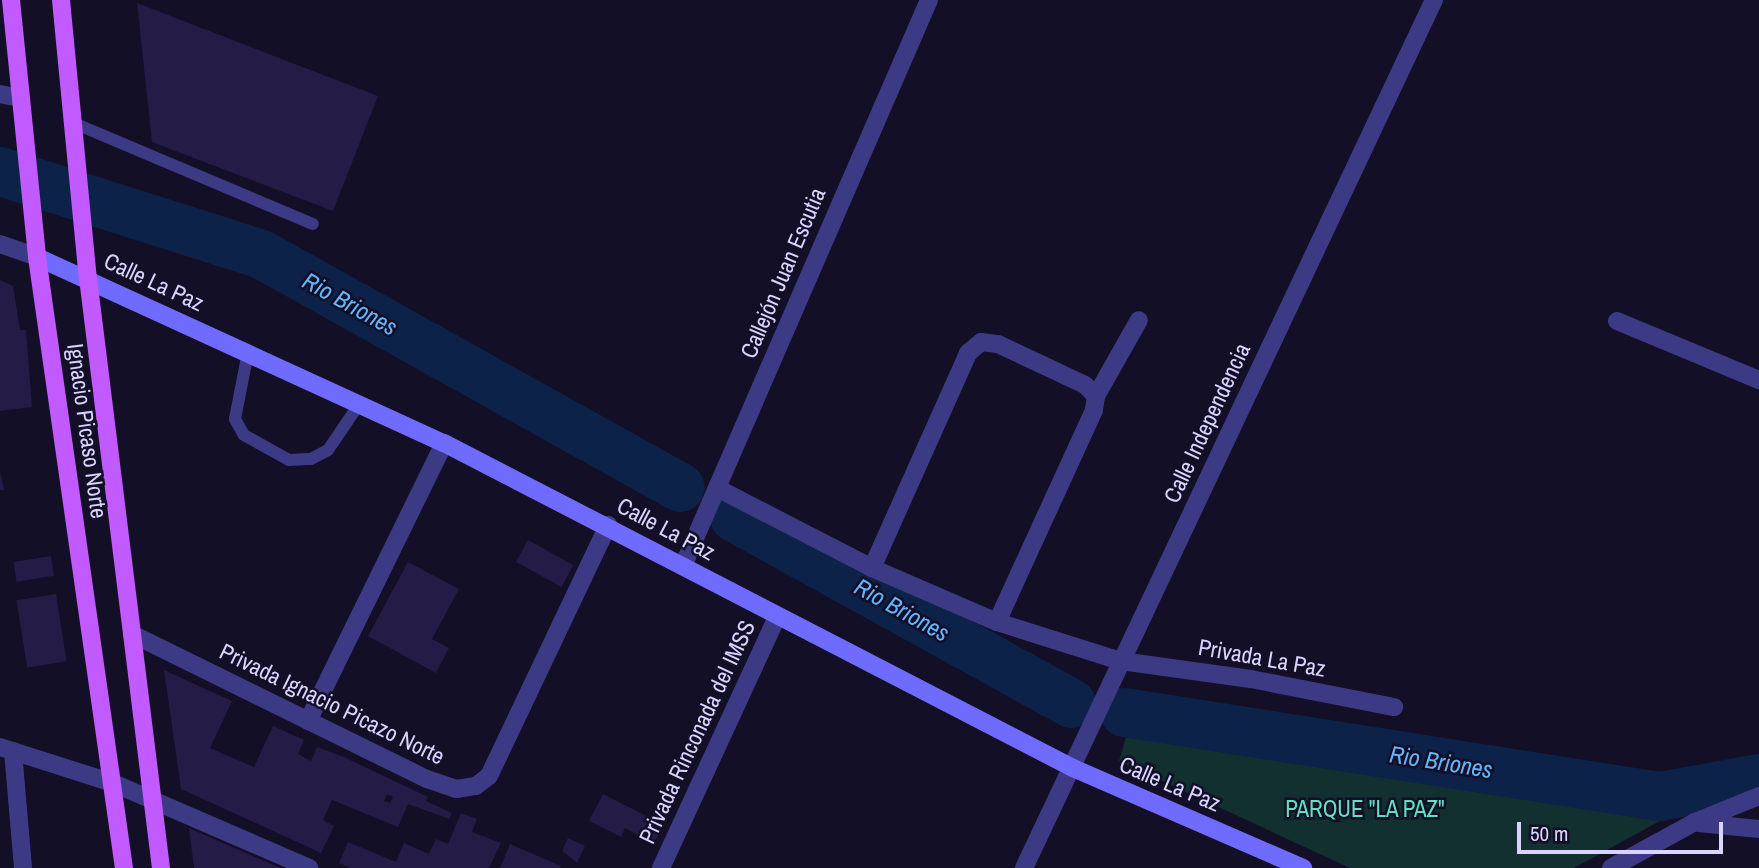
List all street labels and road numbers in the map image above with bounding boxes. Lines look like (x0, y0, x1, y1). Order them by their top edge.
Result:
street label: Callejón Juan Escutia (735, 184, 831, 362)
street label: Calle La Paz (100, 247, 208, 317)
street label: Calle Independencia (1158, 339, 1256, 507)
street label: Ignacio Picaso Norte (61, 342, 113, 520)
street label: Calle La Paz (612, 492, 720, 566)
street label: Privada Rinconada del IMSS (633, 616, 761, 848)
street label: Privada La Paz (1196, 633, 1328, 683)
street label: Privada Ignacio Picazo Norte (215, 638, 449, 770)
street label: Calle La Paz (1115, 750, 1225, 818)

